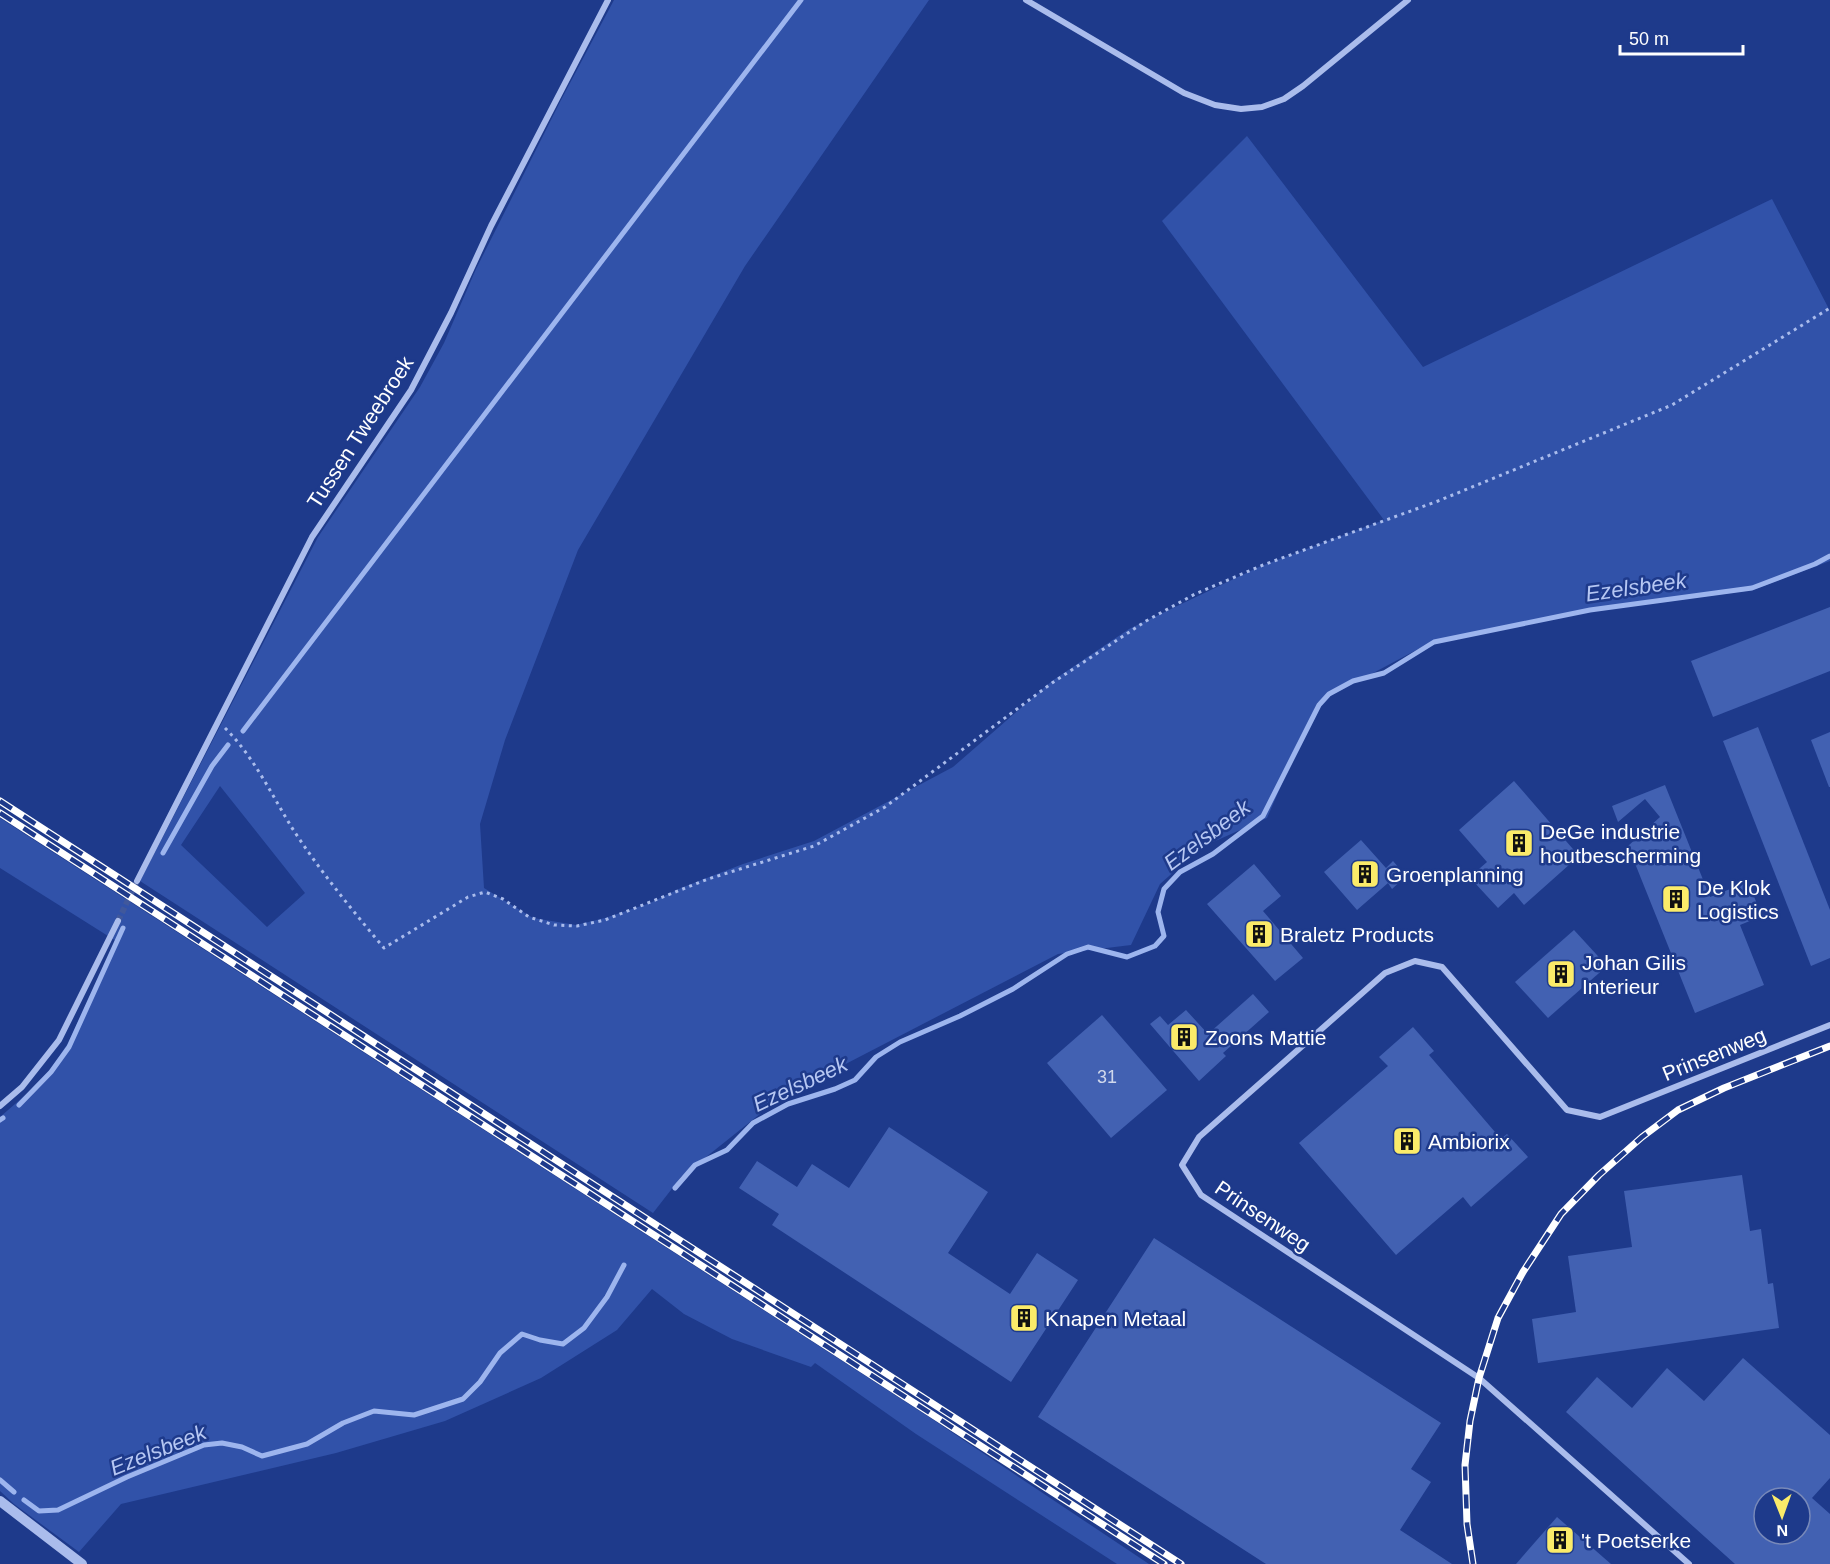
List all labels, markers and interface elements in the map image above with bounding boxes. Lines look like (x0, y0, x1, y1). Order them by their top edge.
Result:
scale bar (1620, 18, 1743, 56)
text: 50 m (1629, 29, 1669, 49)
street label: Tussen Tweebroek (302, 351, 418, 512)
water label: Ezelsbeek (1584, 567, 1689, 606)
water label: Ezelsbeek (1159, 794, 1256, 876)
place label: DeGe industrie houtbescherming (1540, 820, 1701, 867)
building icon: DeGe industrie houtbescherming (1503, 827, 1535, 859)
building icon: Groenplanning (1349, 858, 1381, 890)
place label: Groenplanning (1386, 863, 1524, 886)
place label: De Klok Logistics (1697, 876, 1779, 923)
building icon: De Klok Logistics (1660, 883, 1692, 915)
building icon: Braletz Products (1243, 918, 1275, 950)
place label: Braletz Products (1280, 923, 1434, 946)
place label: Johan Gilis Interieur (1582, 951, 1686, 998)
building icon: Johan Gilis Interieur (1545, 958, 1577, 990)
building icon: Zoons Mattie (1168, 1021, 1200, 1053)
street label: Prinsenweg (1659, 1023, 1769, 1085)
place label: Zoons Mattie (1205, 1026, 1326, 1049)
water label: Ezelsbeek (749, 1051, 852, 1117)
house number: 31 (1097, 1067, 1117, 1087)
building icon: Ambiorix (1391, 1125, 1423, 1157)
place label: Ambiorix (1428, 1130, 1510, 1153)
street label: Prinsenweg (1211, 1176, 1315, 1256)
building icon: Knapen Metaal (1008, 1302, 1040, 1334)
place label: Knapen Metaal (1045, 1307, 1186, 1330)
water label: Ezelsbeek (106, 1419, 211, 1481)
north arrow (1752, 1486, 1812, 1546)
text: N (1776, 1522, 1788, 1539)
building icon: 't Poetserke (1544, 1524, 1576, 1556)
place label: 't Poetserke (1581, 1529, 1691, 1552)

